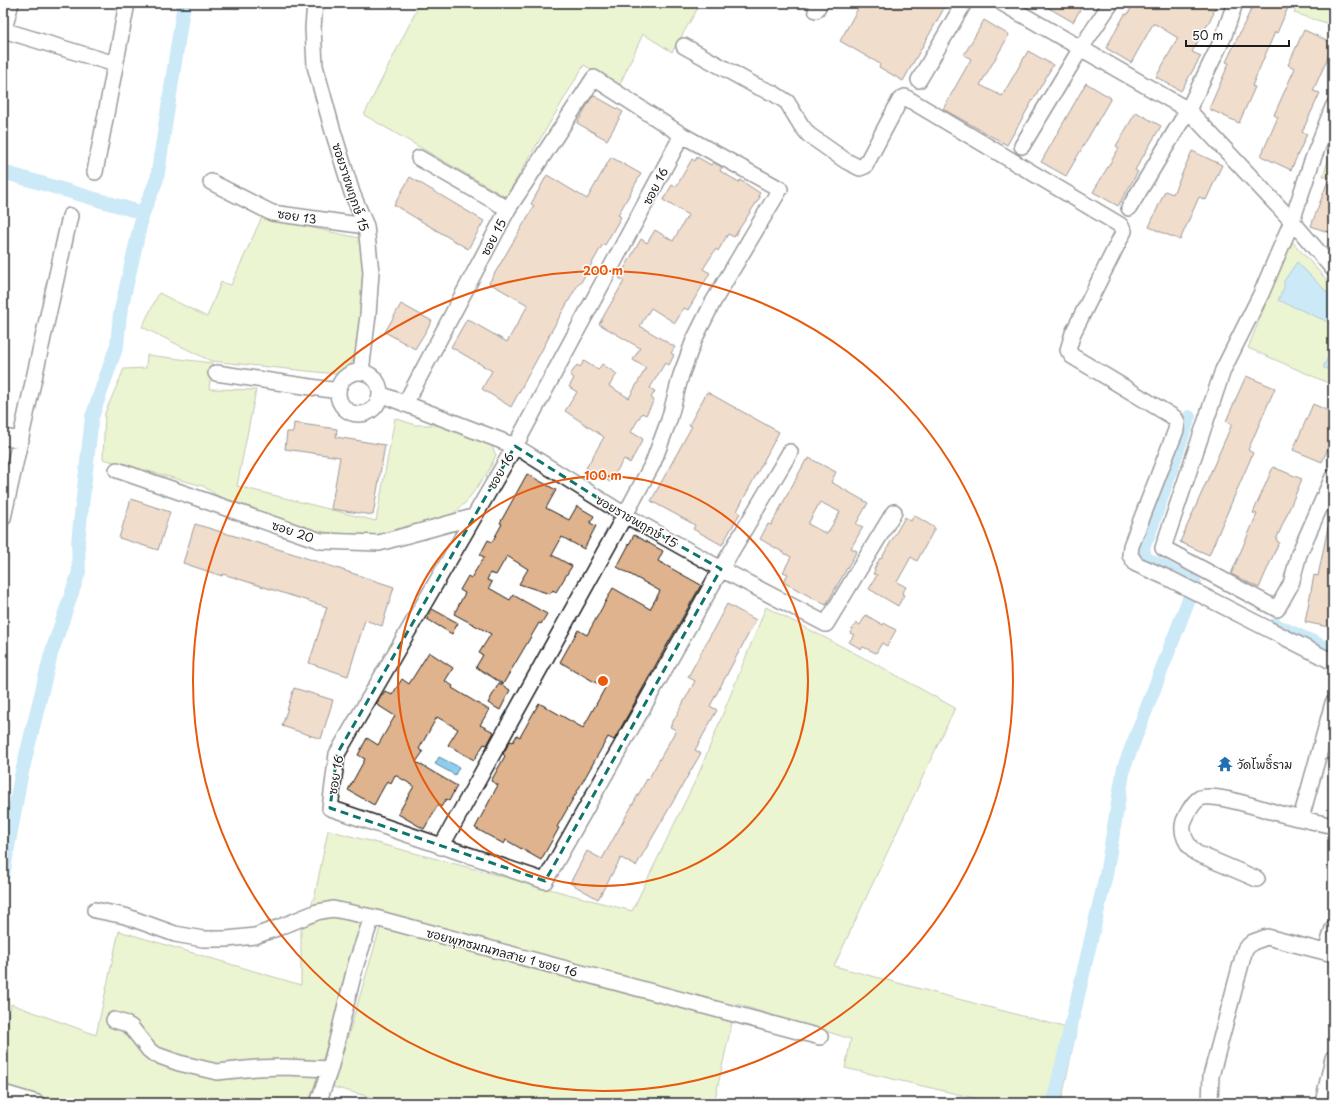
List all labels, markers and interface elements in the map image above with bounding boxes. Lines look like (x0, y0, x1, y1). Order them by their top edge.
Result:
scale bar (1186, 22, 1289, 48)
text: 50 m (1192, 26, 1223, 44)
street label: ซอยราชพฤกษ์ 15 (328, 140, 374, 234)
street label: ซอย 16 (638, 164, 672, 208)
street label: ซอย 13 (276, 204, 318, 228)
street label: ซอย 15 (476, 215, 510, 259)
text: 200 m (583, 261, 623, 279)
street label: ซอย 16 (482, 449, 518, 493)
text: 100 m (584, 466, 622, 484)
street label: ซอยราชพฤกษ์ 15 (593, 490, 681, 552)
street label: ซอย 20 (270, 515, 317, 547)
centre of rings (596, 674, 610, 688)
place label: วัดโพธิ์ราม (1237, 753, 1292, 773)
street label: ซอย 16 (323, 754, 347, 796)
temple icon: วัดโพธิ์ราม (1216, 755, 1234, 773)
street label: ซอยพุทธมณฑลสาย 1 ซอย 16 (424, 923, 580, 982)

